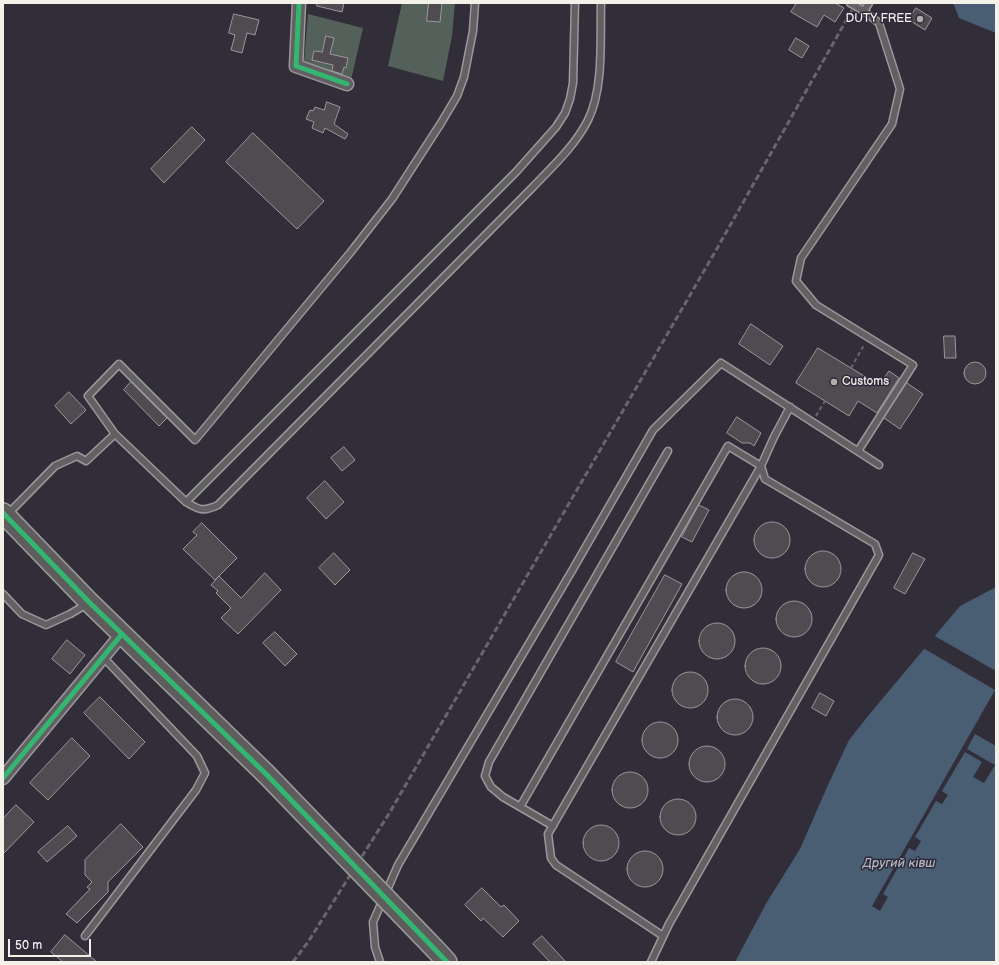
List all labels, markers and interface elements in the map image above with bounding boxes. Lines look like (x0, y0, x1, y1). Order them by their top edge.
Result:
place label: DUTY FREE (846, 12, 912, 26)
marker: DUTY FREE (915, 14, 925, 24)
place label: Customs (842, 375, 889, 389)
marker: Customs (829, 377, 839, 387)
water label: Другий ківш (863, 856, 935, 872)
scale bar (10, 931, 93, 957)
text: 50 m (15, 938, 42, 953)

